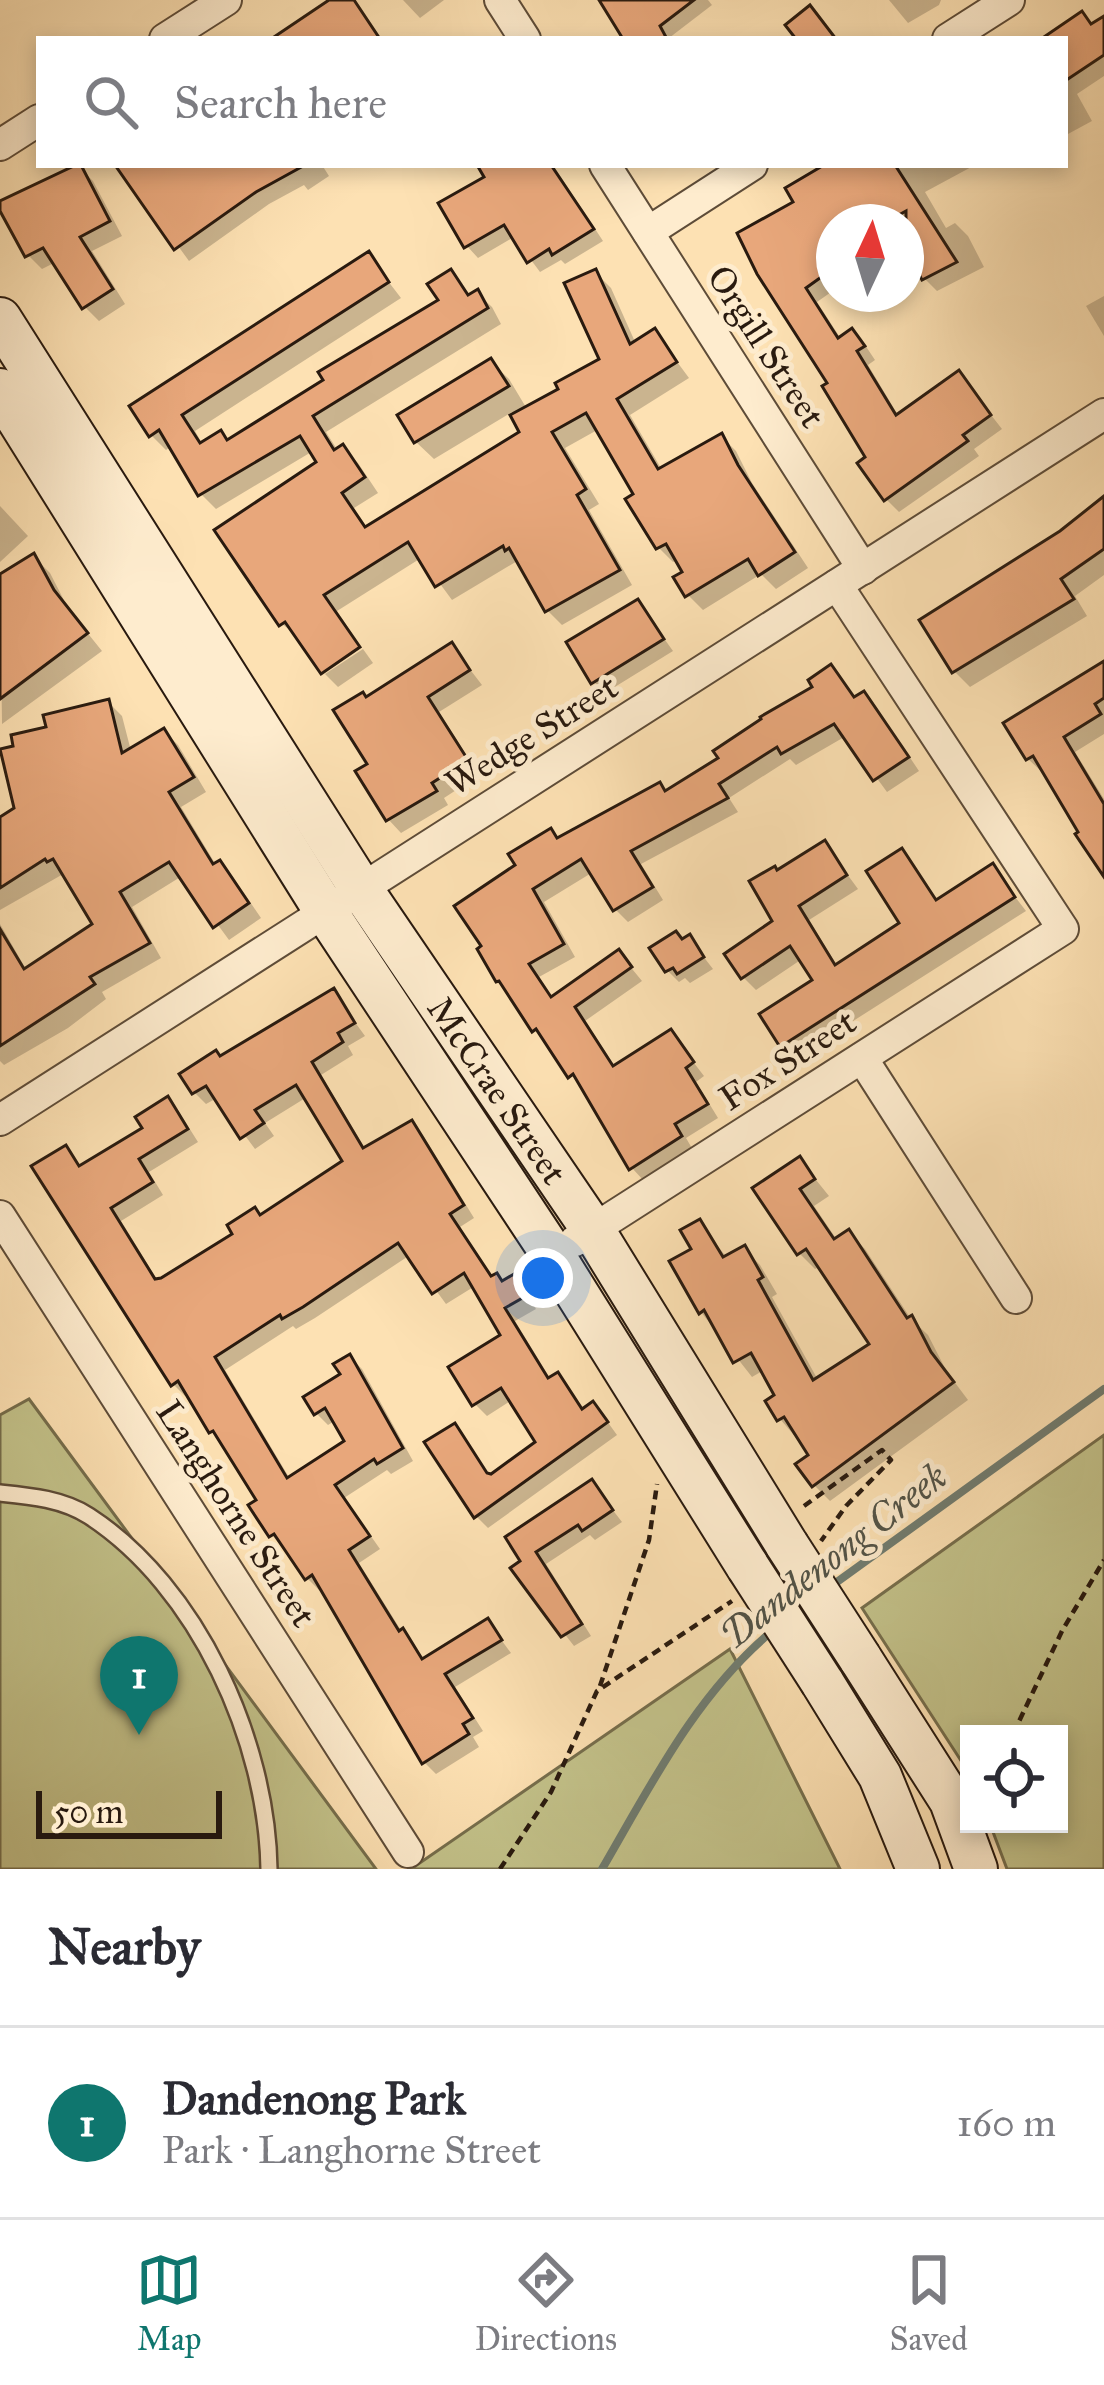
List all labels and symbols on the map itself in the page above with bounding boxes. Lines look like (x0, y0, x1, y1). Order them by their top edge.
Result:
north arrow (816, 204, 924, 312)
street label: Orgill Street (698, 257, 835, 436)
street label: Wedge Street (437, 664, 626, 805)
street label: McCrae Street (418, 988, 577, 1193)
street label: Fox Street (711, 999, 864, 1120)
your location (513, 1248, 573, 1308)
street label: Langhorne Street (147, 1392, 326, 1635)
water label: Dandenong Creek (711, 1452, 956, 1659)
pin: 1 (100, 1636, 178, 1735)
scale bar (36, 1785, 222, 1838)

